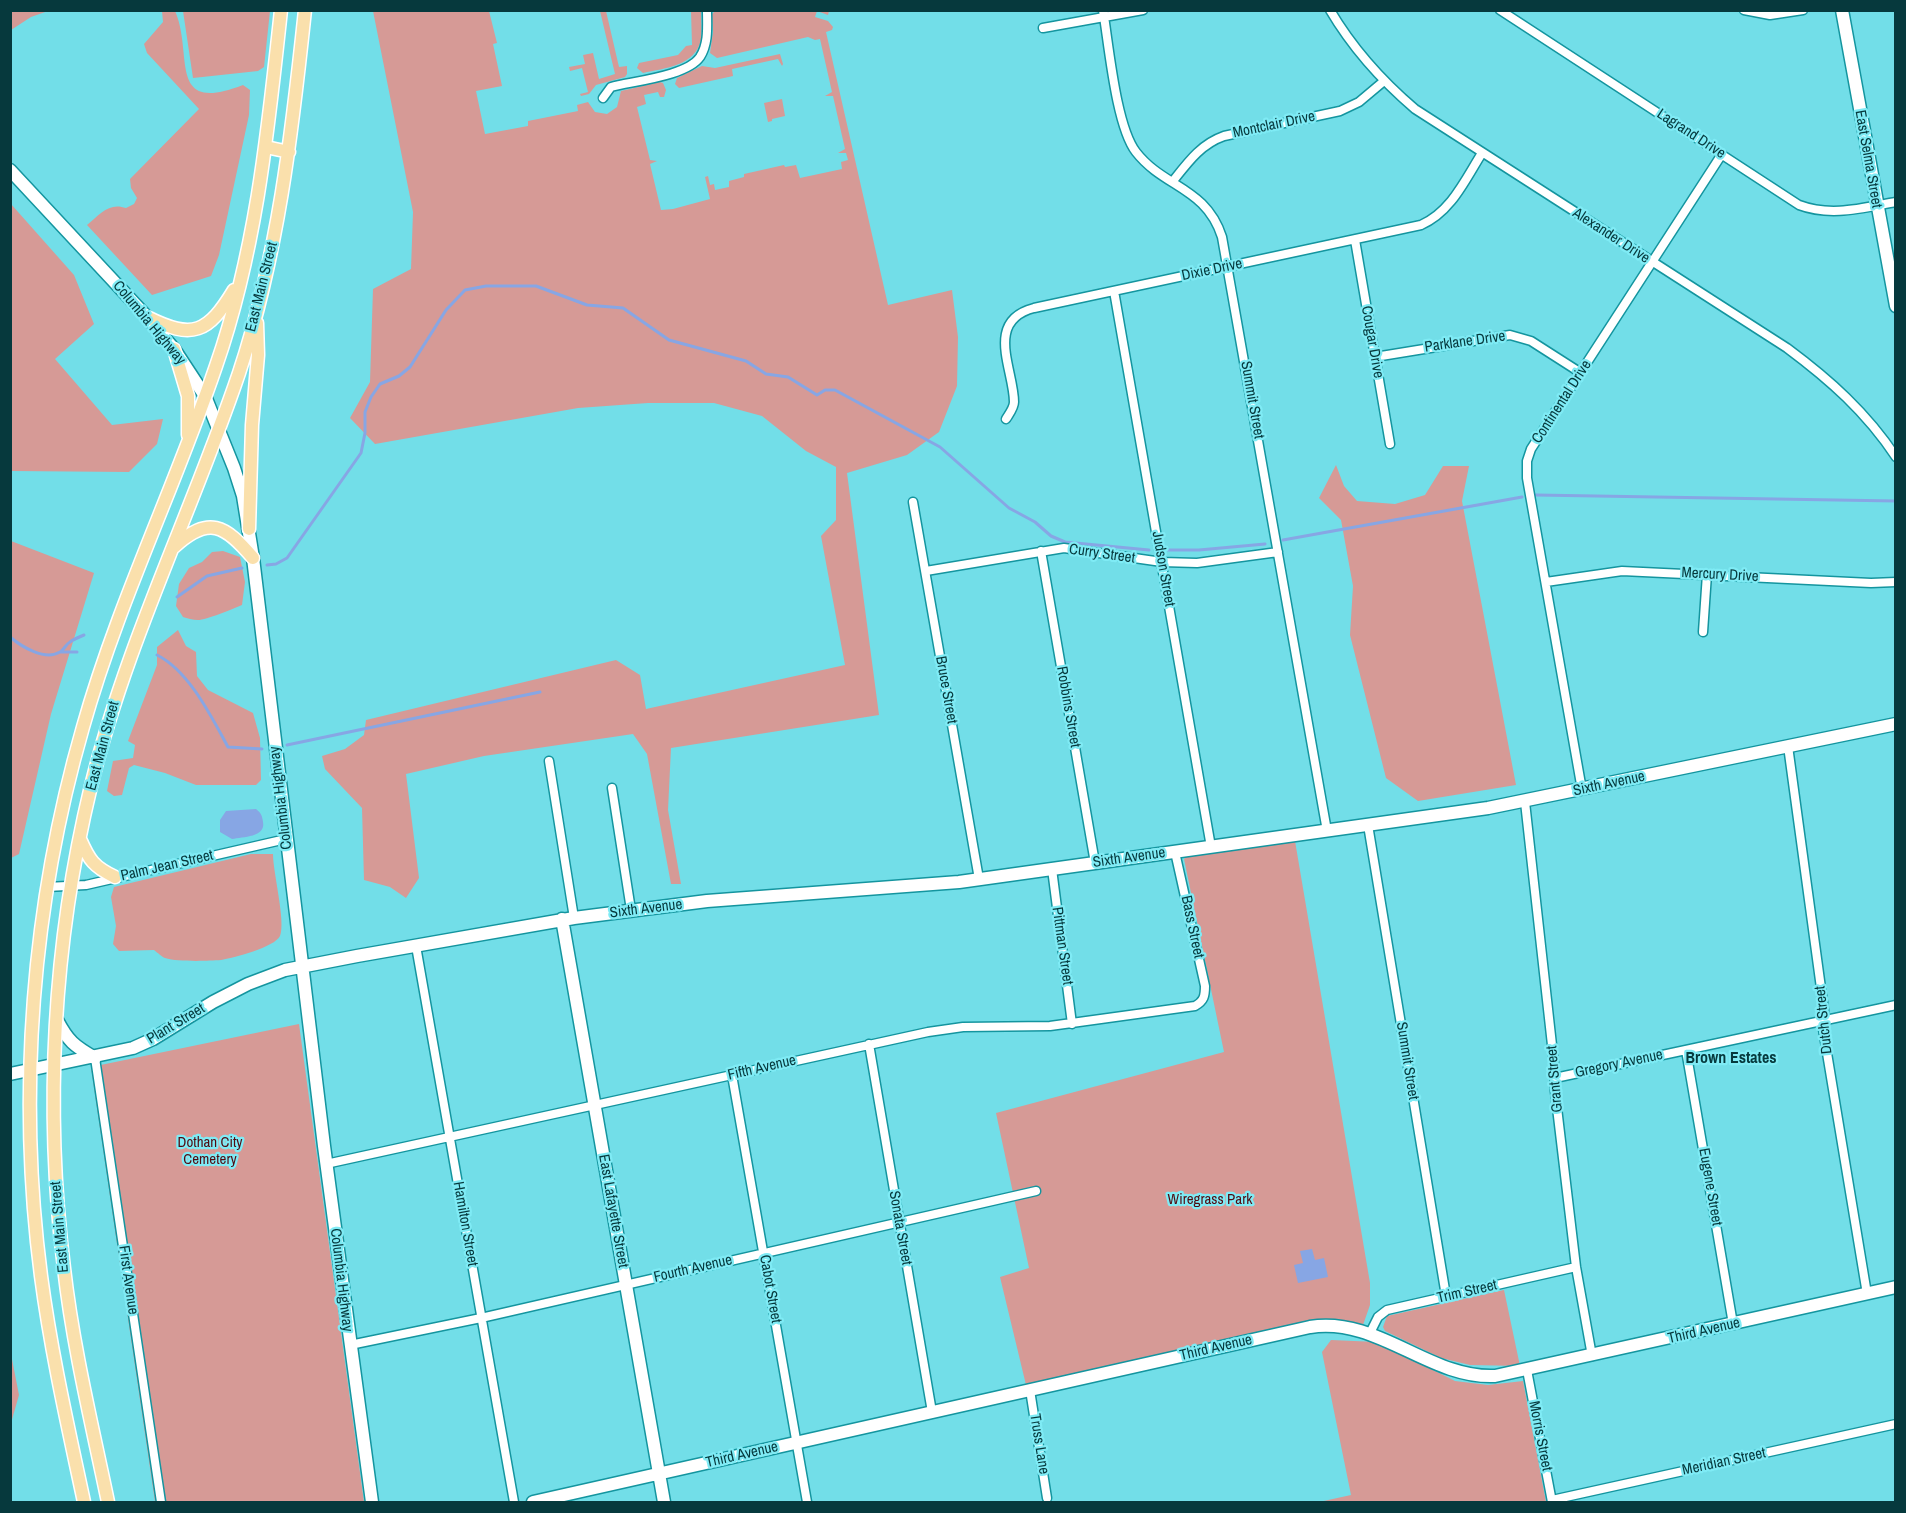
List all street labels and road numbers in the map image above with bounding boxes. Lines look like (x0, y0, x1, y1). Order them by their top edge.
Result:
street label: Lagrand Drive (1653, 105, 1729, 163)
street label: Montclair Drive (1231, 108, 1317, 142)
street label: East Selma Street (1851, 109, 1885, 209)
street label: Alexander Drive (1569, 204, 1653, 268)
street label: East Main Street (242, 240, 282, 334)
street label: Dixie Drive (1180, 255, 1244, 285)
street label: Columbia Highway (109, 277, 189, 369)
street label: Cougar Drive (1357, 304, 1387, 380)
street label: Parklane Drive (1423, 327, 1507, 357)
street label: Continental Drive (1528, 357, 1596, 447)
street label: Summit Street (1236, 360, 1268, 440)
street label: Judson Street (1148, 530, 1178, 608)
street label: Curry Street (1068, 540, 1136, 568)
street label: Mercury Drive (1681, 564, 1759, 586)
street label: Bruce Street (931, 655, 961, 725)
street label: Robbins Street (1052, 665, 1084, 749)
street label: East Main Street (82, 699, 124, 793)
street label: Columbia Highway (266, 745, 296, 851)
street label: Sixth Avenue (1571, 768, 1647, 800)
street label: Sixth Avenue (1092, 844, 1166, 872)
street label: Palm Jean Street (119, 847, 215, 885)
street label: Bass Street (1177, 894, 1207, 960)
street label: Sixth Avenue (609, 896, 683, 922)
street label: Pittman Street (1048, 906, 1076, 986)
street label: Dutch Street (1811, 985, 1837, 1055)
street label: Plant Street (144, 1000, 208, 1048)
street label: Summit Street (1392, 1021, 1422, 1101)
street label: Grant Street (1543, 1045, 1567, 1113)
street label: Gregory Avenue (1573, 1046, 1665, 1082)
street label: Fifth Avenue (726, 1051, 798, 1085)
street label: Eugene Street (1694, 1147, 1726, 1227)
street label: East Lafayette Street (594, 1153, 632, 1269)
street label: Hamilton Street (449, 1180, 481, 1268)
street label: East Main Street (47, 1181, 73, 1273)
street label: Sonata Street (885, 1189, 915, 1267)
street label: Columbia Highway (326, 1227, 356, 1333)
street label: First Avenue (114, 1244, 142, 1316)
street label: Fourth Avenue (652, 1251, 734, 1287)
street label: Cabot Street (755, 1253, 785, 1325)
street label: Trim Street (1435, 1276, 1499, 1308)
street label: Third Avenue (1666, 1314, 1742, 1348)
street label: Third Avenue (1178, 1331, 1254, 1365)
street label: Morris Street (1524, 1399, 1556, 1473)
street label: Truss Lane (1025, 1412, 1053, 1476)
street label: Third Avenue (704, 1438, 780, 1472)
street label: Meridian Street (1681, 1444, 1767, 1480)

